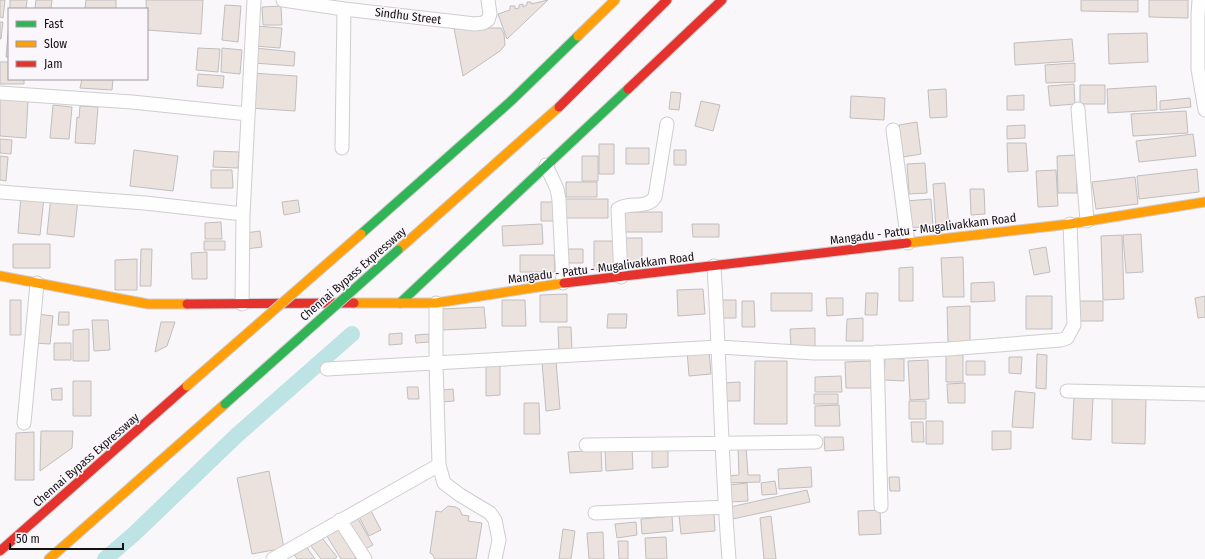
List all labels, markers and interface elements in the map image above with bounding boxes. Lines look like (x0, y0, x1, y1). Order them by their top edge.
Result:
street label: Sindhu Street (374, 5, 442, 27)
legend (8, 8, 148, 80)
text: Fast (44, 17, 63, 31)
text: Slow (44, 37, 67, 51)
text: Jam (44, 57, 62, 71)
street label: Mangadu - Pattu - Mugalivakkam Road (829, 211, 1017, 247)
street label: Chennai Bypass Expressway (297, 224, 409, 324)
street label: Mangadu - Pattu - Mugalivakkam Road (507, 250, 695, 286)
street label: Chennai Bypass Expressway (30, 410, 142, 510)
scale bar (10, 525, 123, 551)
text: 50 m (16, 532, 40, 546)

